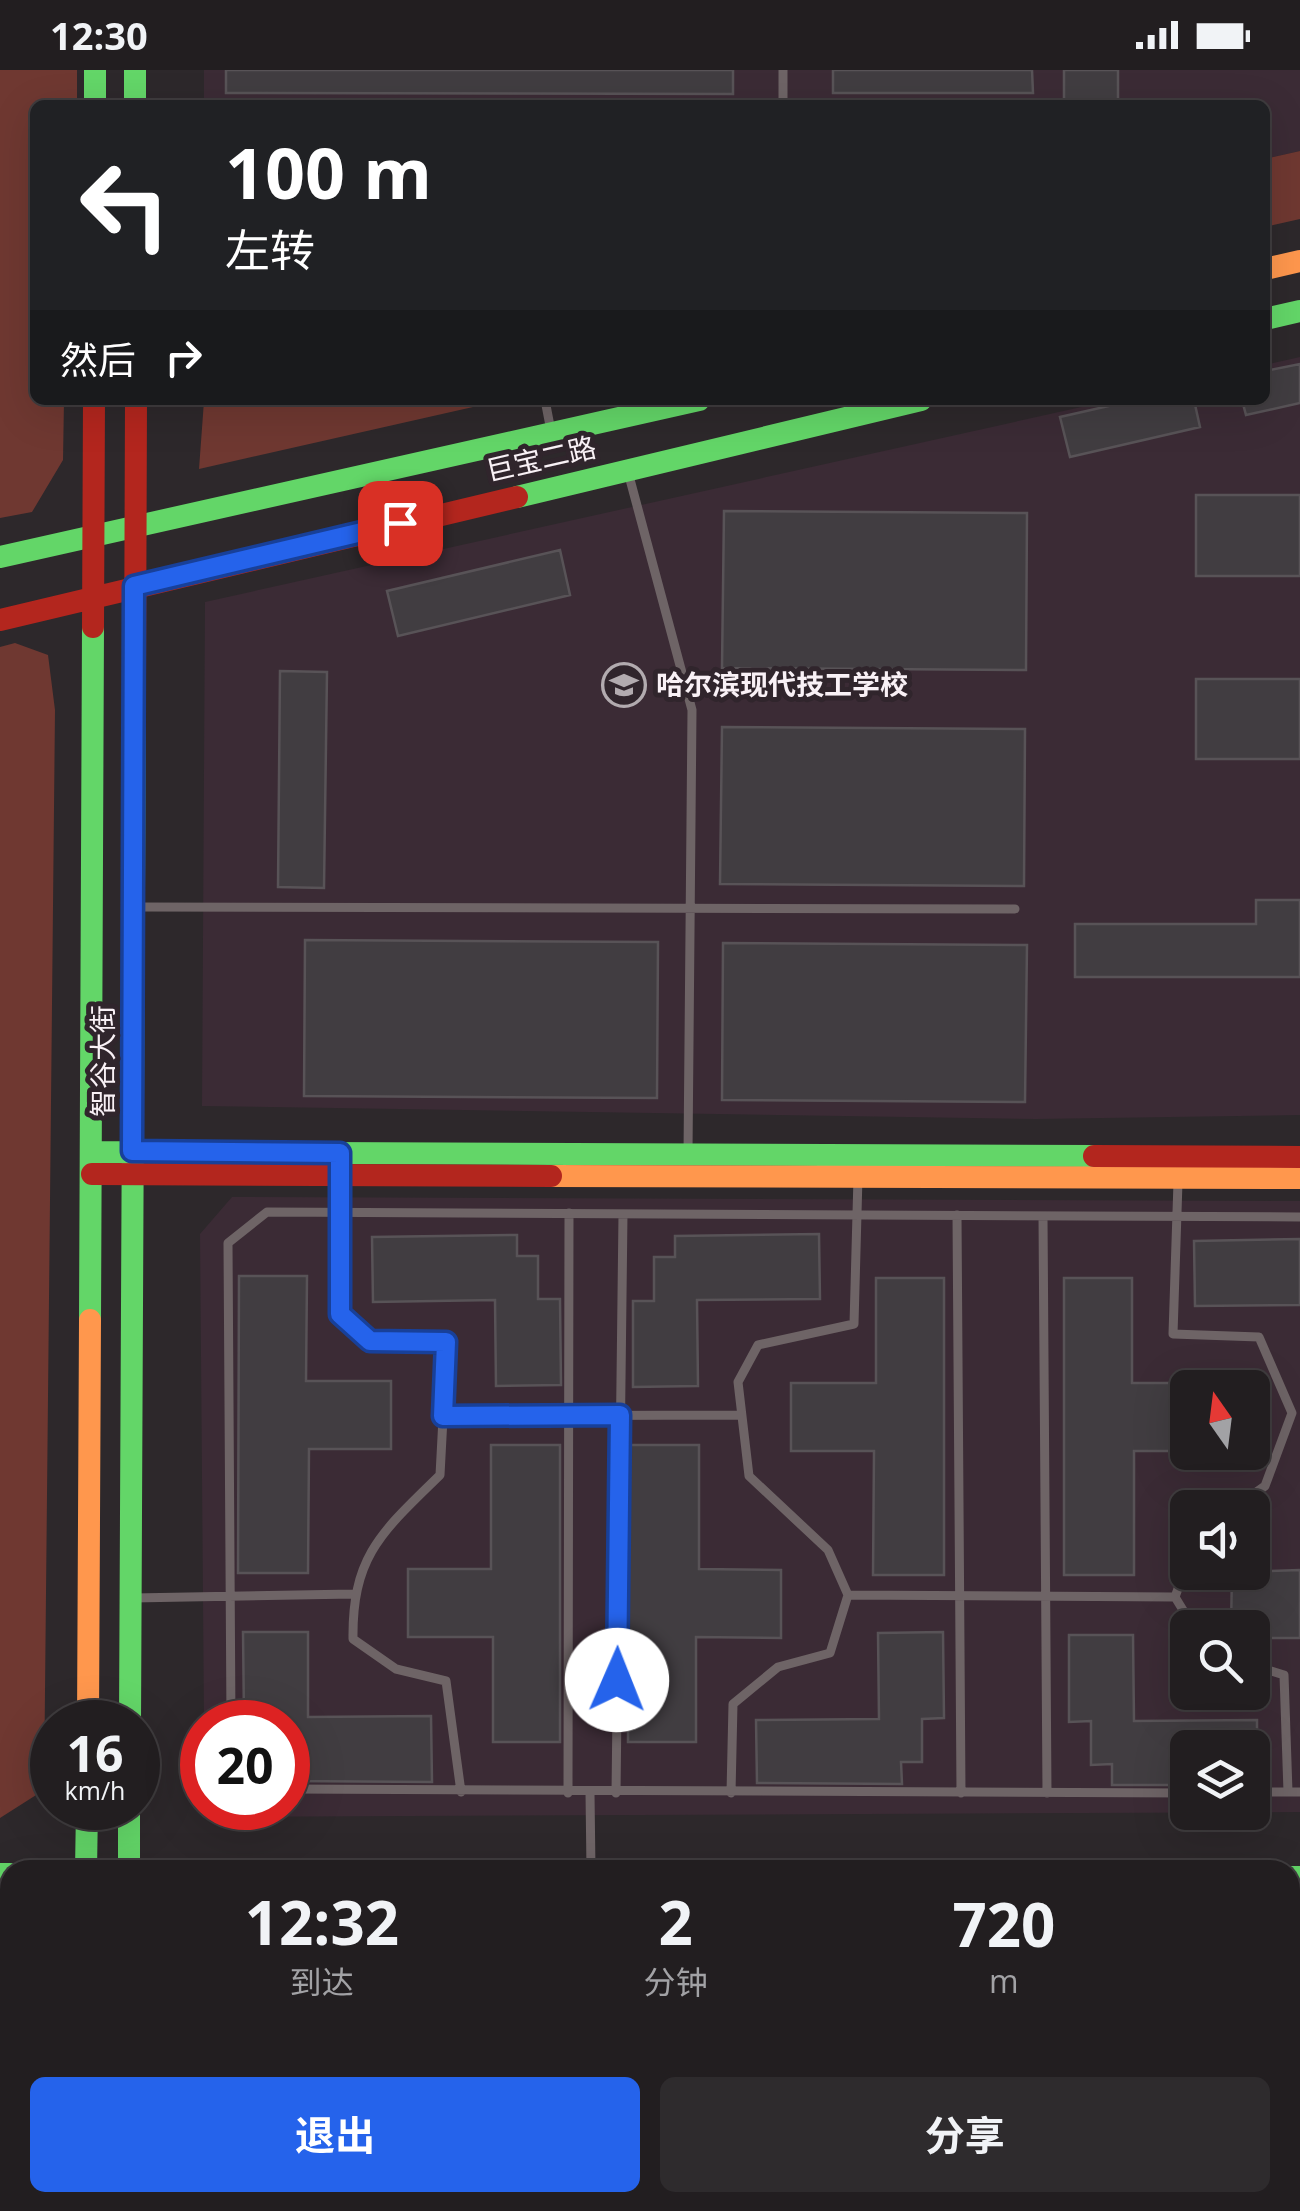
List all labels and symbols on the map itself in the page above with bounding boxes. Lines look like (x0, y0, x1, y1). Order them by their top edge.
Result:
street label: 巨宝二路 (482, 427, 600, 489)
pin (358, 481, 443, 566)
school or university icon: 哈尔滨现代技工学校 (601, 662, 647, 708)
place label: 哈尔滨现代技工学校 (656, 665, 908, 703)
street label: 智谷大街 (83, 1005, 121, 1117)
north arrow (1170, 1370, 1270, 1470)
position arrow (565, 1628, 669, 1732)
speed limit sign: 20 (180, 1700, 310, 1830)

